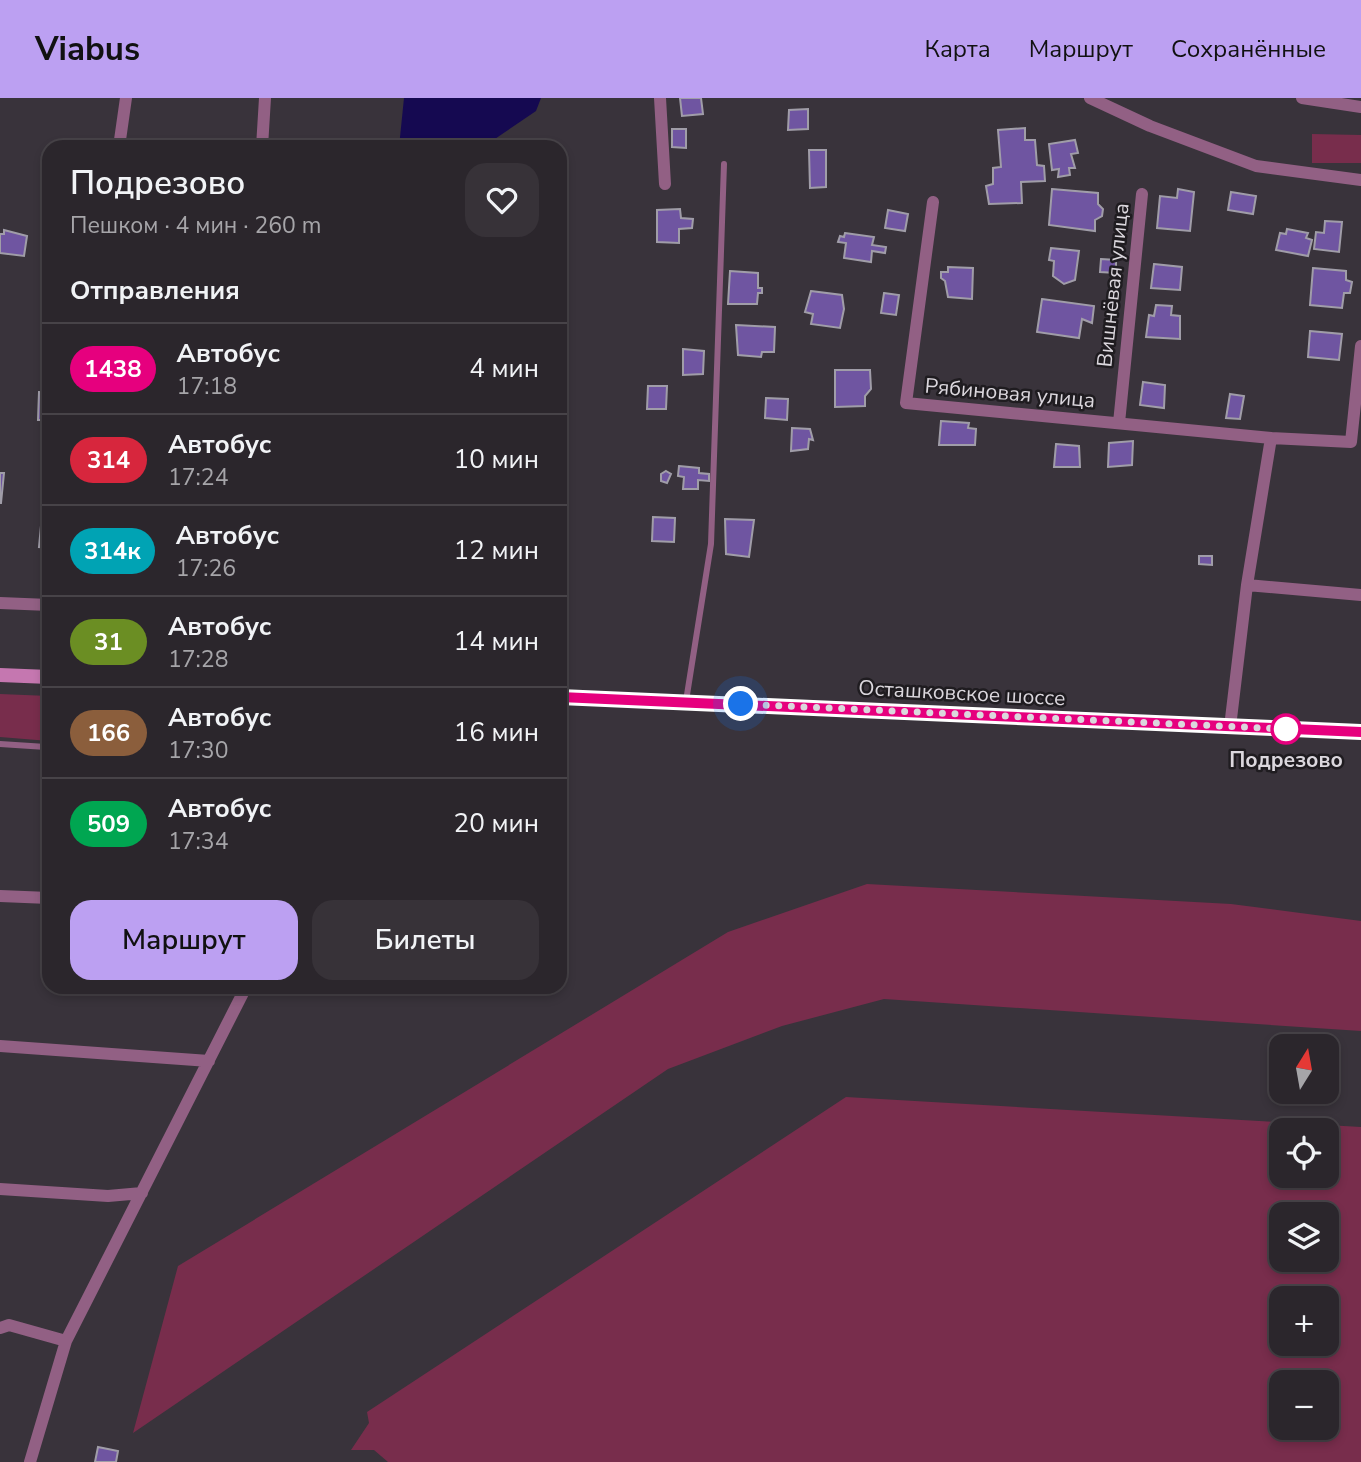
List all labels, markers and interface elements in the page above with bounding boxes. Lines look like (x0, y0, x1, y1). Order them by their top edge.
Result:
text: Viabus (35, 27, 140, 72)
text: Карта (925, 33, 991, 65)
text: Маршрут (1029, 33, 1133, 65)
text: Сохранённые (1171, 33, 1326, 65)
text: Подрезово (70, 161, 245, 206)
button: heart (465, 163, 539, 237)
street label: Вишнёвая улица (1090, 201, 1136, 369)
text: Пешком · 4 мин · 260 m (70, 210, 321, 241)
text: Отправления (70, 273, 240, 308)
text: Автобус (177, 336, 280, 371)
text: 4 мин (469, 351, 539, 386)
text: 1438 (84, 353, 142, 385)
text: 17:18 (177, 371, 237, 402)
street label: Рябиновая улица (924, 372, 1096, 414)
text: Автобус (168, 427, 271, 462)
text: 10 мин (454, 442, 539, 477)
text: 314 (87, 444, 130, 476)
text: 17:24 (168, 462, 228, 493)
text: Автобус (176, 518, 279, 553)
text: 12 мин (454, 533, 539, 568)
text: 314к (84, 535, 141, 567)
text: 17:26 (176, 553, 236, 584)
text: Автобус (168, 609, 271, 644)
text: 14 мин (454, 624, 539, 659)
text: 31 (94, 626, 123, 658)
text: 17:28 (168, 644, 228, 675)
street label: Осташковское шоссе (858, 674, 1066, 712)
your location (723, 686, 758, 721)
text: Автобус (168, 700, 271, 735)
marker: Подрезово (1271, 714, 1301, 744)
text: 16 мин (454, 715, 539, 750)
text: 166 (87, 717, 130, 749)
text: 17:30 (168, 735, 228, 766)
place label: Подрезово (1229, 746, 1343, 774)
text: Автобус (168, 791, 271, 826)
text: 20 мин (454, 806, 539, 841)
text: 509 (87, 808, 130, 840)
text: 17:34 (168, 826, 228, 857)
button: Маршрут (70, 900, 298, 980)
button: Билеты (312, 900, 539, 980)
north arrow (1269, 1034, 1339, 1104)
map controls (1269, 1034, 1339, 1440)
button: locate (1269, 1118, 1339, 1188)
button: layers (1269, 1202, 1339, 1272)
button: + (1269, 1286, 1339, 1356)
button: − (1269, 1370, 1339, 1440)

